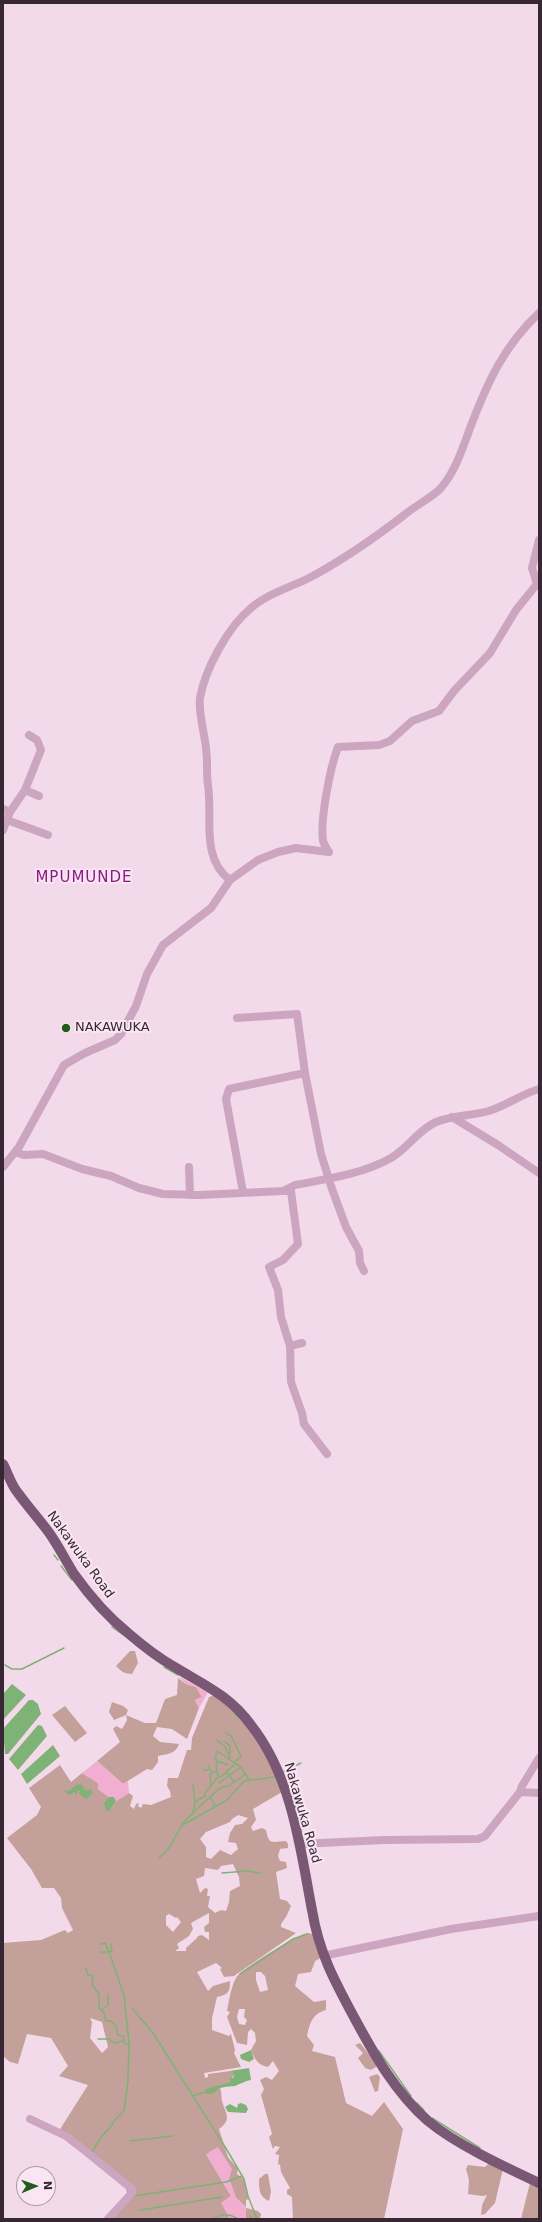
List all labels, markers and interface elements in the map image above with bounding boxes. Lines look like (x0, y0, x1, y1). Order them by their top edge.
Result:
district label: MPUMUNDE (35, 869, 133, 887)
place label: NAKAWUKA (75, 1020, 150, 1036)
marker: NAKAWUKA (60, 1022, 72, 1034)
street label: Nakawuka Road (43, 1508, 117, 1602)
street label: Nakawuka Road (280, 1761, 324, 1865)
north arrow (16, 2166, 56, 2206)
text: N (41, 2181, 54, 2190)

